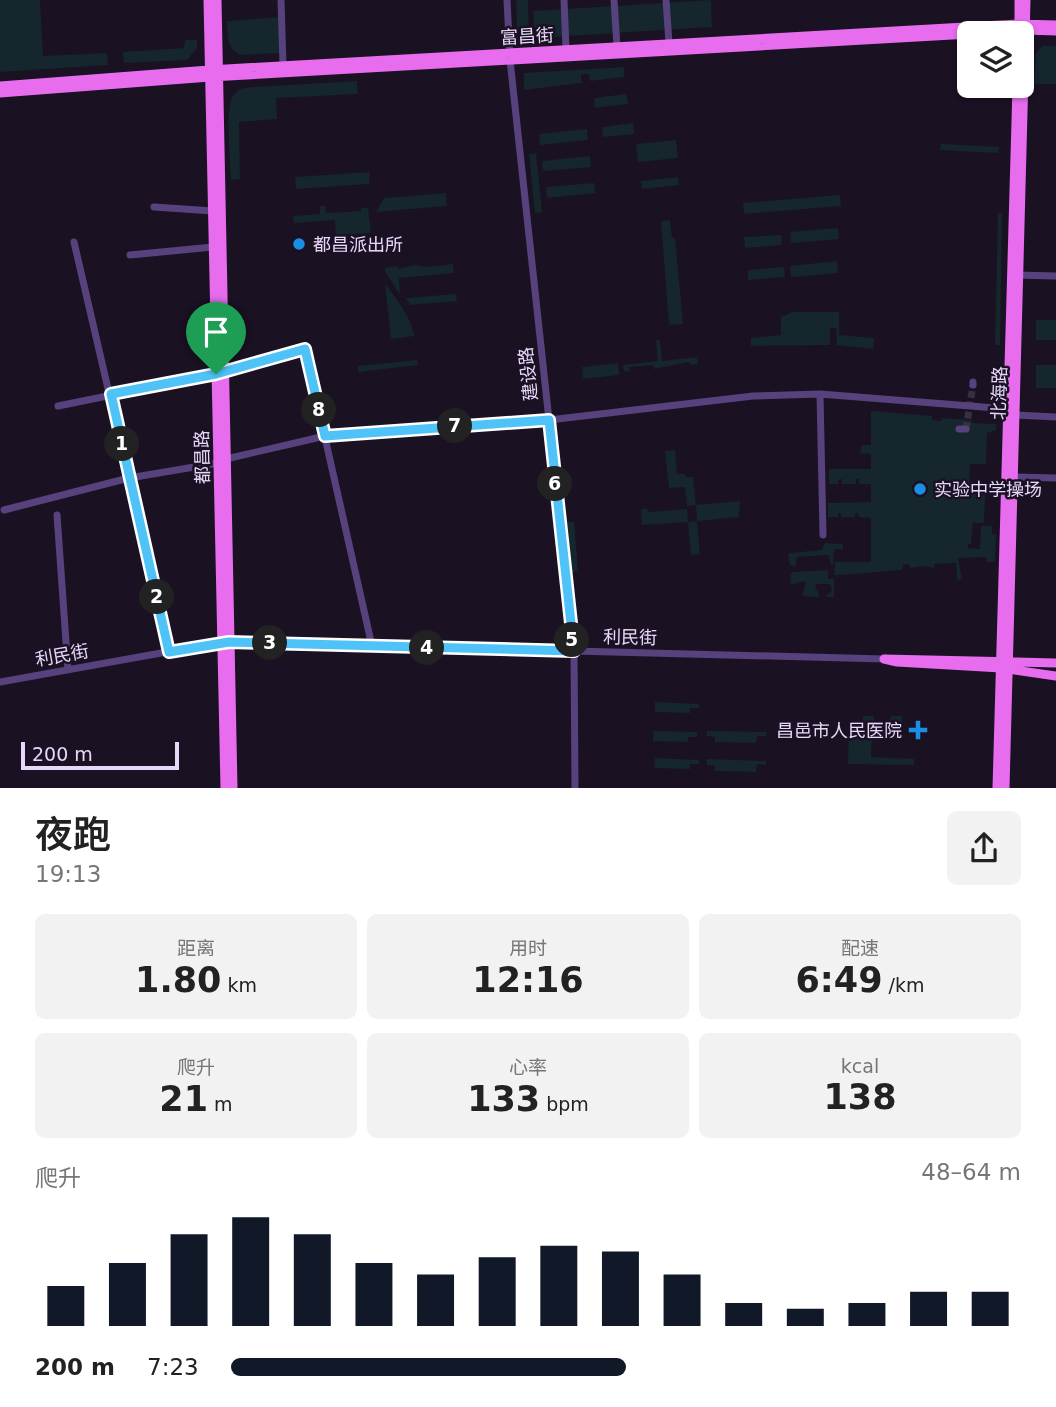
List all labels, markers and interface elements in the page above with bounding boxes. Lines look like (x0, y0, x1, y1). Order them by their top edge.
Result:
map controls (957, 21, 1034, 98)
button: layers (957, 21, 1034, 98)
street label: 富昌街 (499, 24, 555, 48)
place label: 都昌派出所 (313, 234, 403, 255)
marker: 都昌派出所 (291, 236, 307, 252)
pin (186, 302, 246, 374)
icon: arrive (197, 313, 235, 351)
street label: 建设路 (515, 346, 541, 402)
street label: 北海路 (988, 366, 1010, 420)
pin: 8 (302, 392, 336, 428)
text: 8 (312, 398, 325, 420)
pin: 7 (438, 408, 472, 444)
text: 7 (448, 414, 461, 436)
pin: 1 (104, 426, 140, 462)
street label: 都昌路 (191, 430, 213, 484)
text: 1 (115, 432, 128, 454)
pin: 6 (538, 466, 572, 502)
text: 6 (548, 472, 561, 494)
place label: 实验中学操场 (934, 479, 1042, 500)
marker: 实验中学操场 (912, 481, 928, 497)
pin: 2 (140, 580, 174, 614)
text: 2 (150, 585, 163, 607)
pin: 5 (554, 622, 590, 658)
pin: 3 (252, 626, 288, 660)
street label: 利民街 (603, 626, 657, 648)
text: 5 (565, 628, 578, 650)
pin: 4 (410, 630, 444, 666)
text: 3 (263, 631, 276, 653)
text: 4 (420, 636, 433, 658)
street label: 利民街 (34, 640, 90, 670)
place label: 昌邑市人民医院 (776, 720, 902, 741)
marker: 昌邑市人民医院 (908, 720, 928, 740)
scale bar (21, 738, 178, 770)
text: 200 m (32, 743, 93, 765)
button: share (947, 811, 1021, 885)
text: 夜跑 (35, 813, 111, 857)
text: 19:13 (35, 861, 101, 887)
text: 距离 (177, 937, 215, 959)
text: 用时 (509, 937, 547, 959)
text: 配速 (841, 937, 879, 959)
text: 1.80 (135, 960, 221, 1000)
text: 12:16 (472, 960, 584, 1000)
text: 6:49 (795, 960, 883, 1000)
text: km (221, 974, 257, 996)
text: /km (883, 974, 925, 996)
text: kcal (841, 1055, 879, 1077)
text: 爬升 (177, 1056, 215, 1078)
text: 心率 (509, 1056, 547, 1078)
text: 138 (823, 1077, 897, 1117)
text: 21 (159, 1079, 208, 1119)
text: 133 (467, 1079, 540, 1119)
text: m (208, 1093, 233, 1115)
text: bpm (540, 1093, 589, 1115)
text: 48–64 m (921, 1159, 1021, 1185)
text: 爬升 (35, 1165, 81, 1191)
text: 200 m (35, 1354, 115, 1380)
text: 7:23 (147, 1354, 199, 1380)

